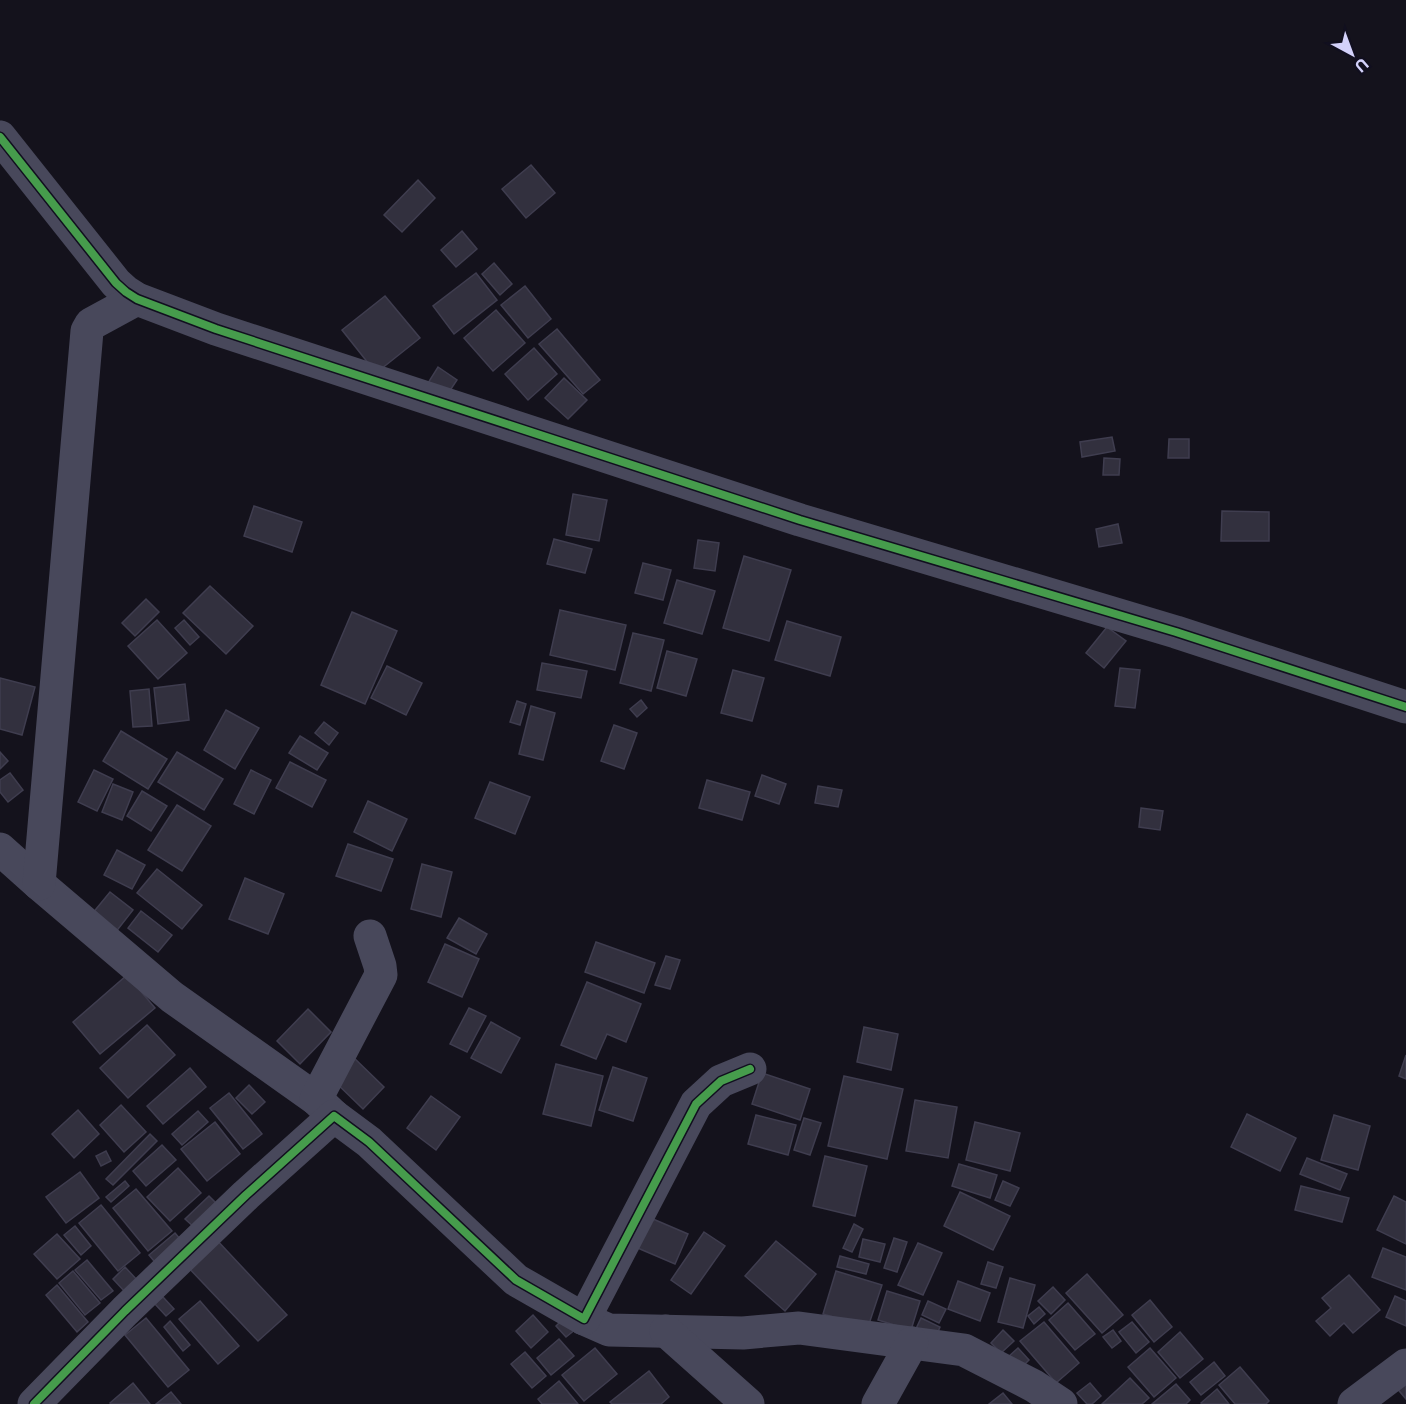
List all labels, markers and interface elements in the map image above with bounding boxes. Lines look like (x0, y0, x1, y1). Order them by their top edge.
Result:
north arrow (1322, 24, 1382, 84)
text: U (1351, 54, 1373, 77)

